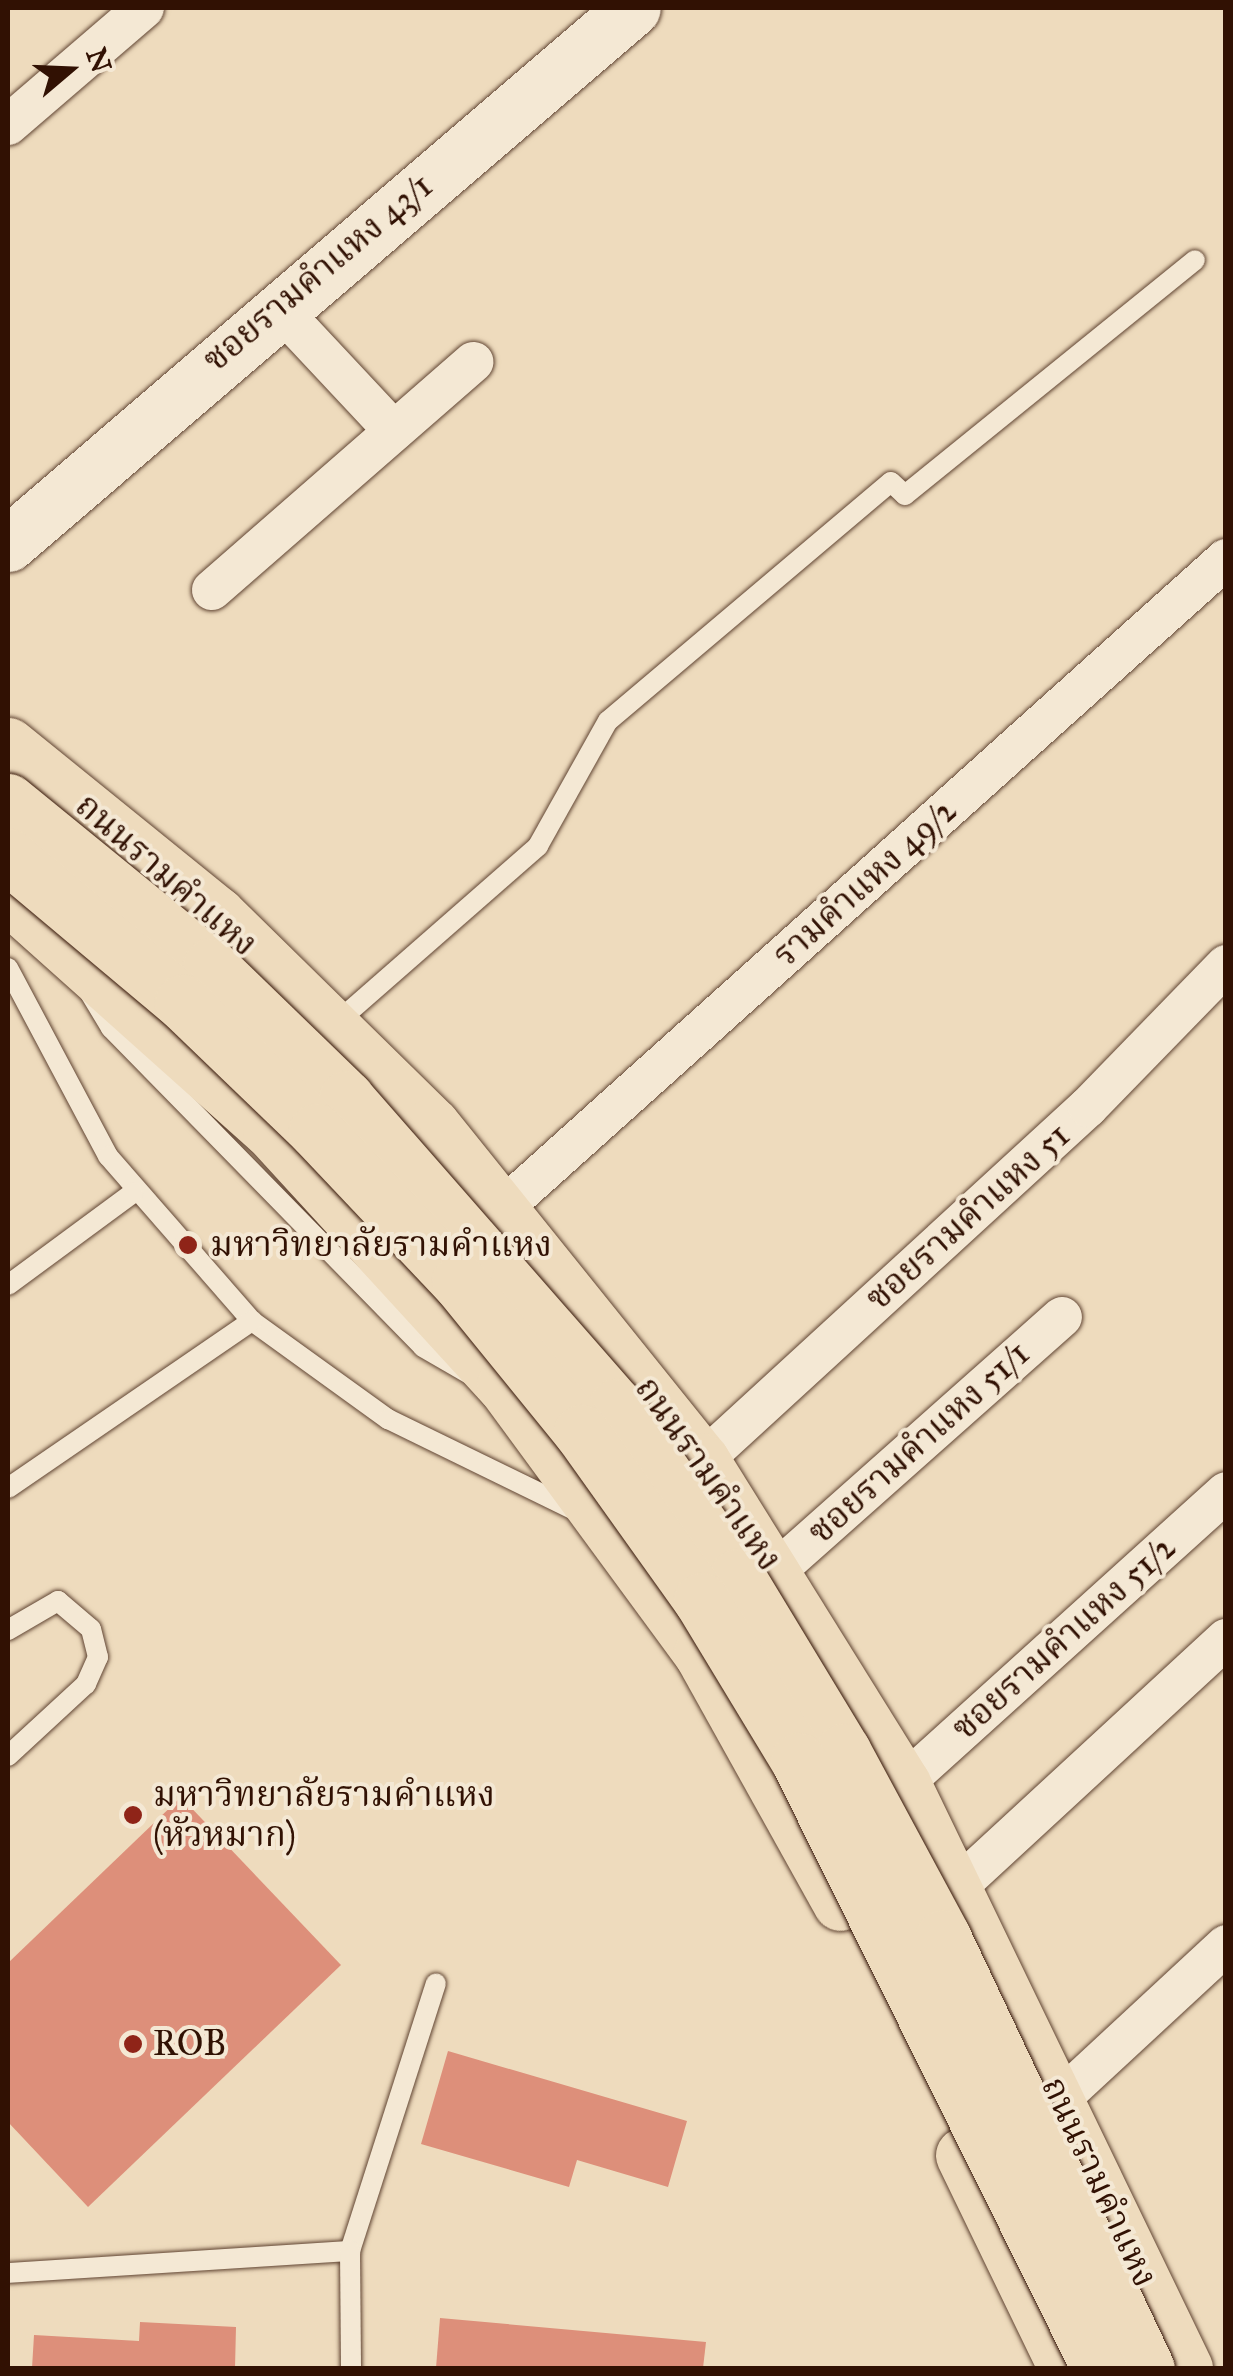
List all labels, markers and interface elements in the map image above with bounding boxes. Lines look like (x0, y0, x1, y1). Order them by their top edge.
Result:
north arrow (20, 20, 120, 120)
text: N (78, 43, 119, 77)
street label: ซอยรามคำแหง 43/1 (195, 165, 441, 381)
street label: ถนนรามคำแหง (67, 785, 265, 965)
street label: รามคำแหง 49/2 (765, 790, 965, 976)
street label: ซอยรามคำแหง 51 (858, 1115, 1078, 1319)
place label: มหาวิทยาลัยรามคำแหง (210, 1224, 552, 1266)
marker: มหาวิทยาลัยรามคำแหง (175, 1232, 201, 1258)
street label: ซอยรามคำแหง 51/1 (800, 1333, 1038, 1553)
street label: ถนนรามคำแหง (626, 1369, 790, 1579)
street label: ซอยรามคำแหง 51/2 (944, 1527, 1184, 1749)
place label: มหาวิทยาลัยรามคำแหง (หัวหมาก) (153, 1774, 495, 1856)
marker: มหาวิทยาลัยรามคำแหง (หัวหมาก) (122, 1804, 144, 1826)
place label: ROB (153, 2023, 226, 2065)
marker: ROB (122, 2033, 144, 2055)
street label: ถนนรามคำแหง (1032, 2070, 1166, 2294)

